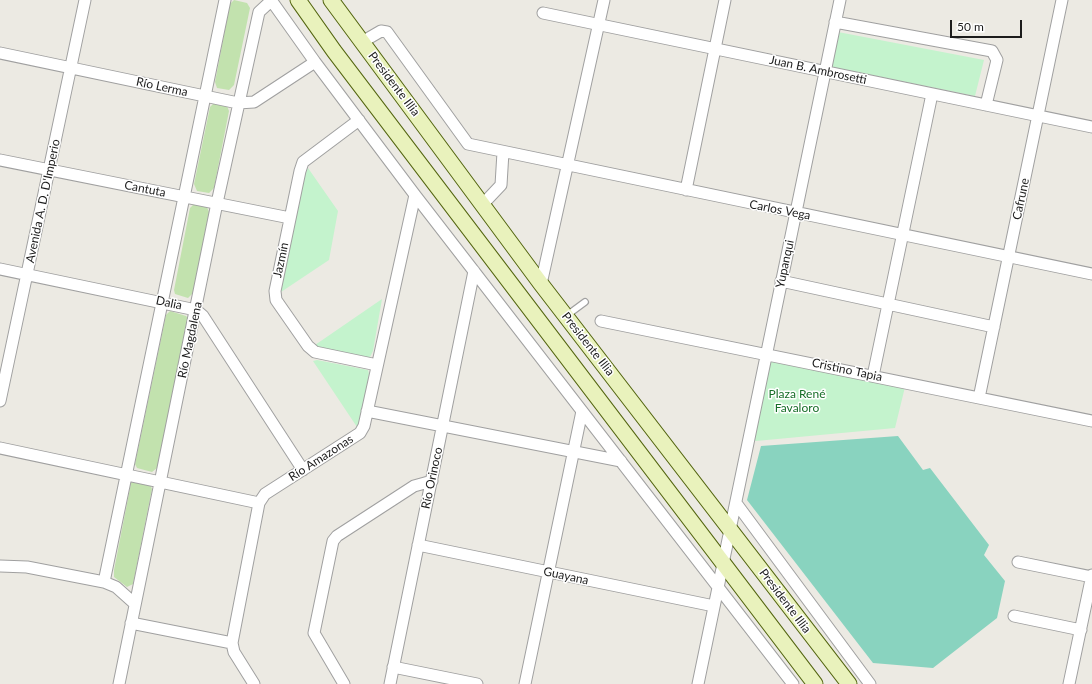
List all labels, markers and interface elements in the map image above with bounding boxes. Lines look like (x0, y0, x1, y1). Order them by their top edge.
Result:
scale bar (952, 12, 1024, 38)
text: 50 m (957, 19, 984, 34)
street label: Presidente Illia (365, 49, 423, 119)
street label: Juan B. Ambrosetti (768, 53, 868, 87)
street label: Río Lerma (135, 75, 189, 99)
street label: Avenida A. D. D'Imperio (23, 138, 63, 264)
street label: Cafrune (1010, 177, 1032, 221)
street label: Cantuta (123, 178, 167, 200)
street label: Carlos Vega (748, 197, 812, 223)
street label: Yupanqui (773, 239, 797, 289)
street label: Jazmín (270, 241, 292, 279)
street label: Dalia (154, 293, 184, 313)
street label: Río Magdalena (175, 300, 205, 380)
street label: Presidente Illia (559, 309, 617, 379)
street label: Cristino Tapia (810, 356, 884, 384)
park label: Plaza René Favaloro (769, 387, 825, 415)
street label: Río Amazonas (286, 432, 356, 484)
street label: Río Orinoco (418, 446, 446, 510)
street label: Guayana (542, 564, 590, 588)
street label: Presidente Illia (756, 566, 814, 636)

